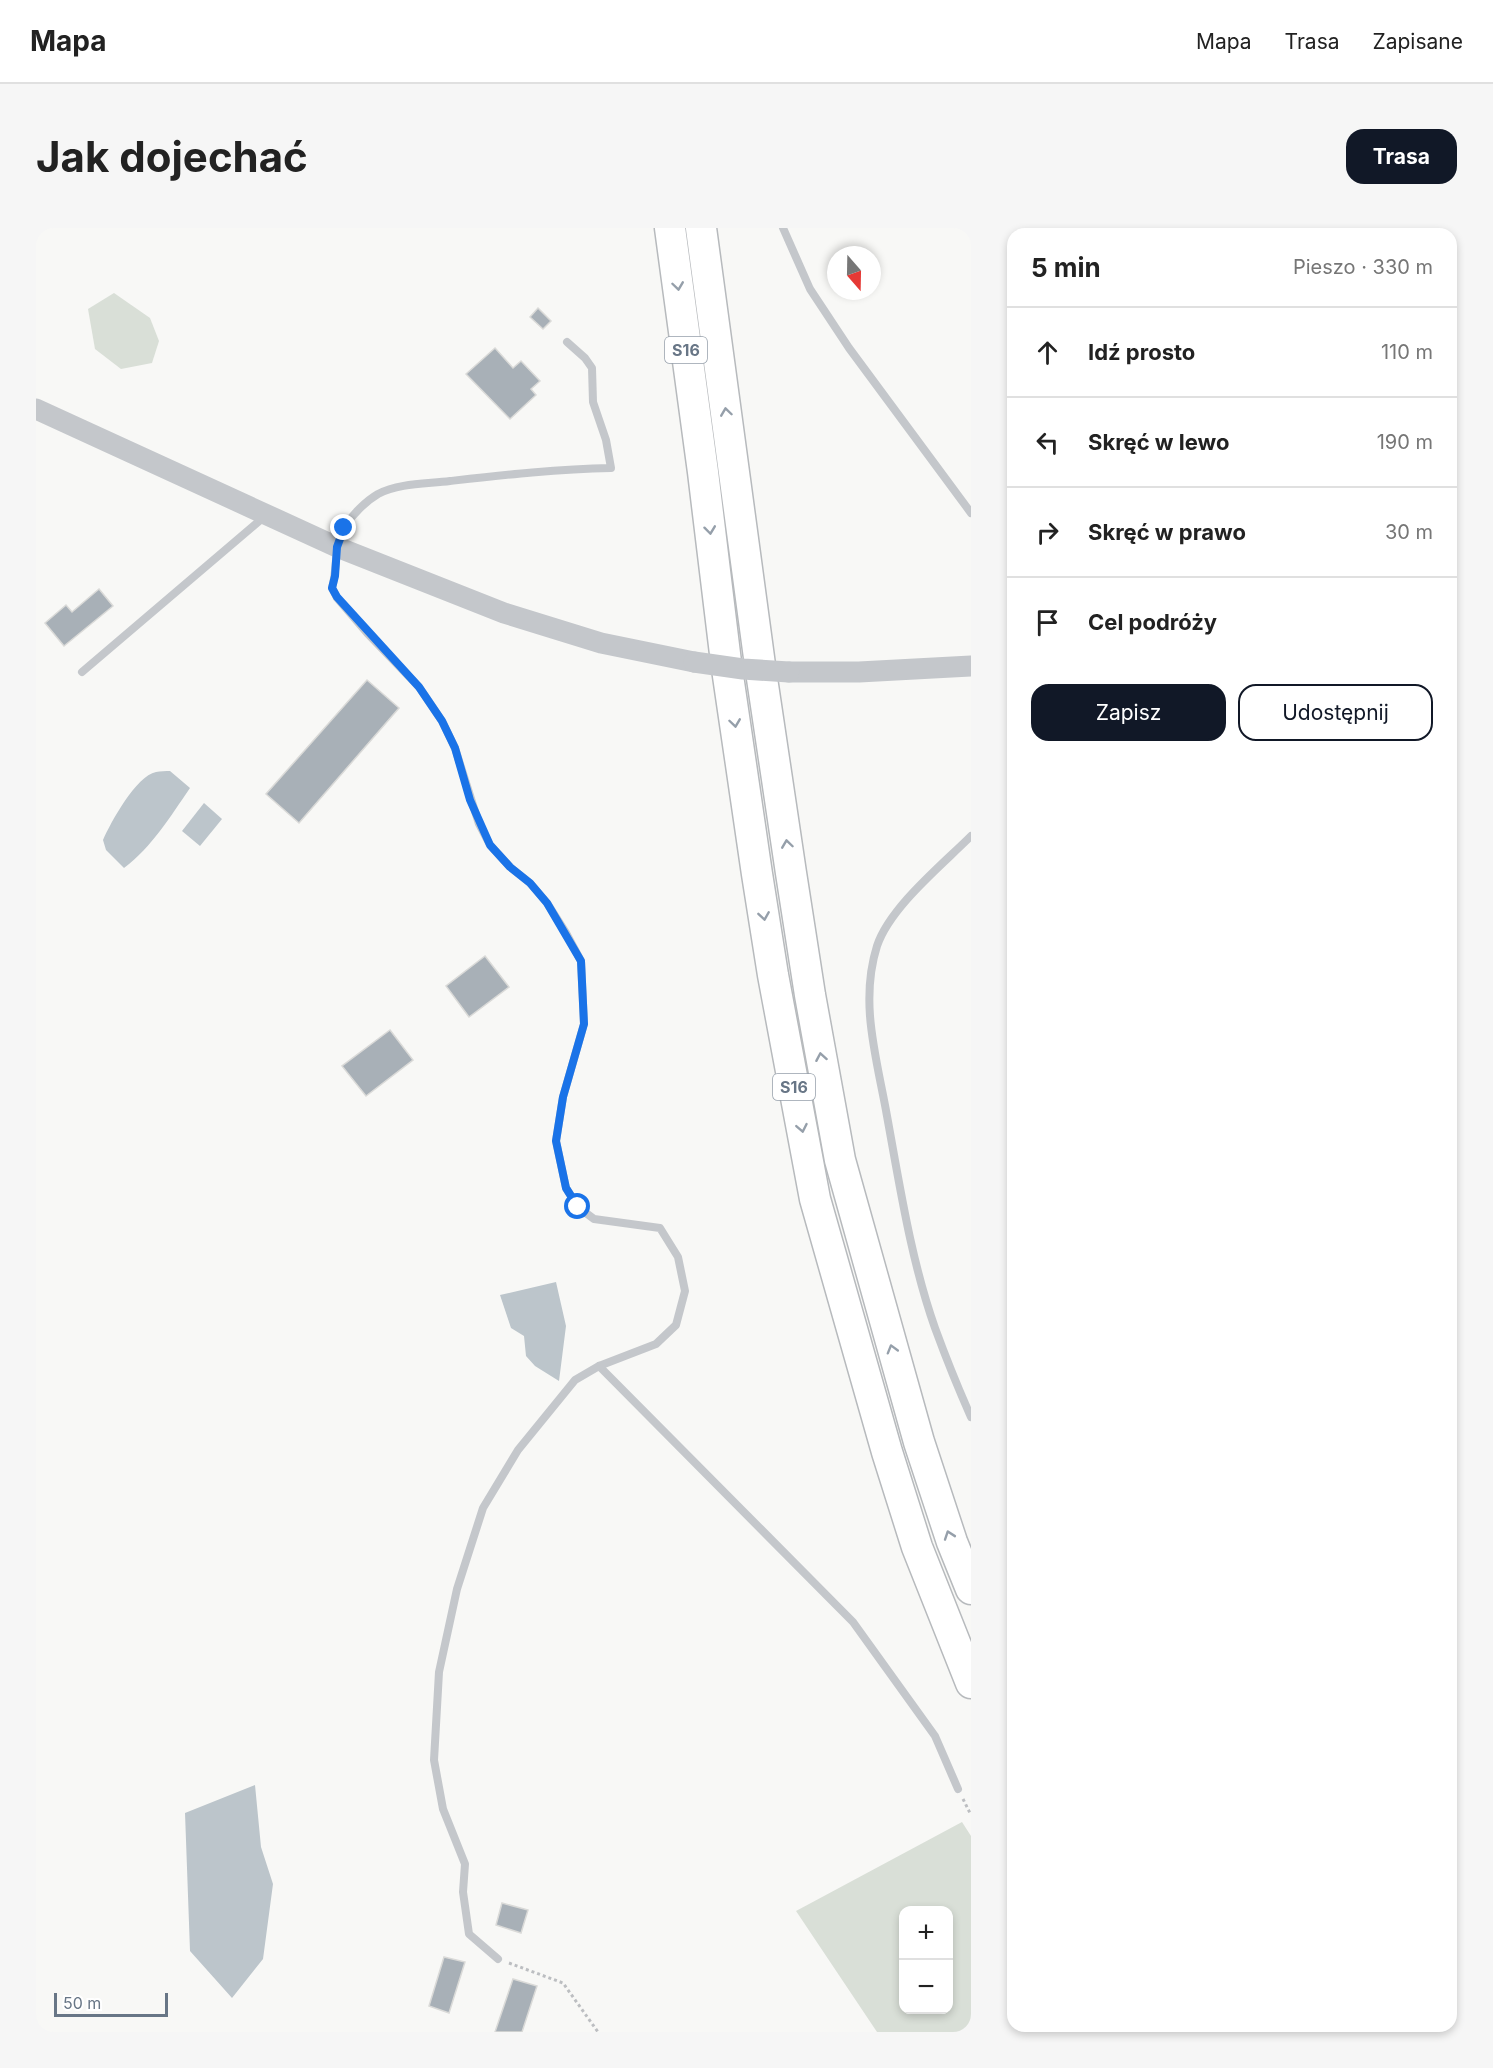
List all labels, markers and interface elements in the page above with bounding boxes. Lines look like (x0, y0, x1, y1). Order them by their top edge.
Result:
text: Mapa (30, 24, 107, 58)
text: Mapa (1196, 29, 1252, 54)
text: Trasa (1285, 29, 1340, 54)
text: Zapisane (1373, 29, 1463, 54)
button: Trasa (1346, 129, 1457, 184)
text: Jak dojechać (36, 131, 308, 182)
north arrow (827, 246, 881, 300)
text: 5 min (1031, 252, 1101, 283)
text: Pieszo · 330 m (1293, 255, 1433, 279)
one-way arrow (671, 281, 683, 291)
icon: ahead (1031, 336, 1064, 369)
road number: S16 (665, 337, 707, 363)
text: Idź prosto (1088, 339, 1195, 365)
text: 110 m (1381, 340, 1433, 364)
one-way arrow (720, 407, 732, 416)
icon: left (1031, 426, 1064, 459)
text: Skręć w lewo (1088, 429, 1229, 455)
text: 190 m (1377, 430, 1433, 454)
route end (330, 514, 356, 540)
icon: right (1031, 516, 1064, 549)
text: Skręć w prawo (1088, 519, 1246, 545)
text: 30 m (1385, 520, 1433, 544)
one-way arrow (703, 525, 716, 534)
icon: arrive (1031, 606, 1064, 639)
text: Cel podróży (1088, 609, 1217, 635)
button: Zapisz (1031, 684, 1226, 741)
button: Udostępnij (1238, 684, 1433, 741)
one-way arrow (728, 718, 740, 728)
one-way arrow (781, 839, 793, 849)
one-way arrow (757, 910, 770, 920)
one-way arrow (815, 1053, 828, 1063)
road number: S16 (773, 1074, 815, 1100)
one-way arrow (795, 1123, 808, 1133)
route start (564, 1193, 590, 1219)
one-way arrow (887, 1344, 899, 1355)
one-way arrow (944, 1530, 957, 1541)
map controls (899, 1906, 953, 2014)
button: + (899, 1906, 953, 1960)
button: − (899, 1960, 953, 2014)
scale bar (54, 1990, 168, 2018)
text: 50 m (63, 1993, 101, 2013)

